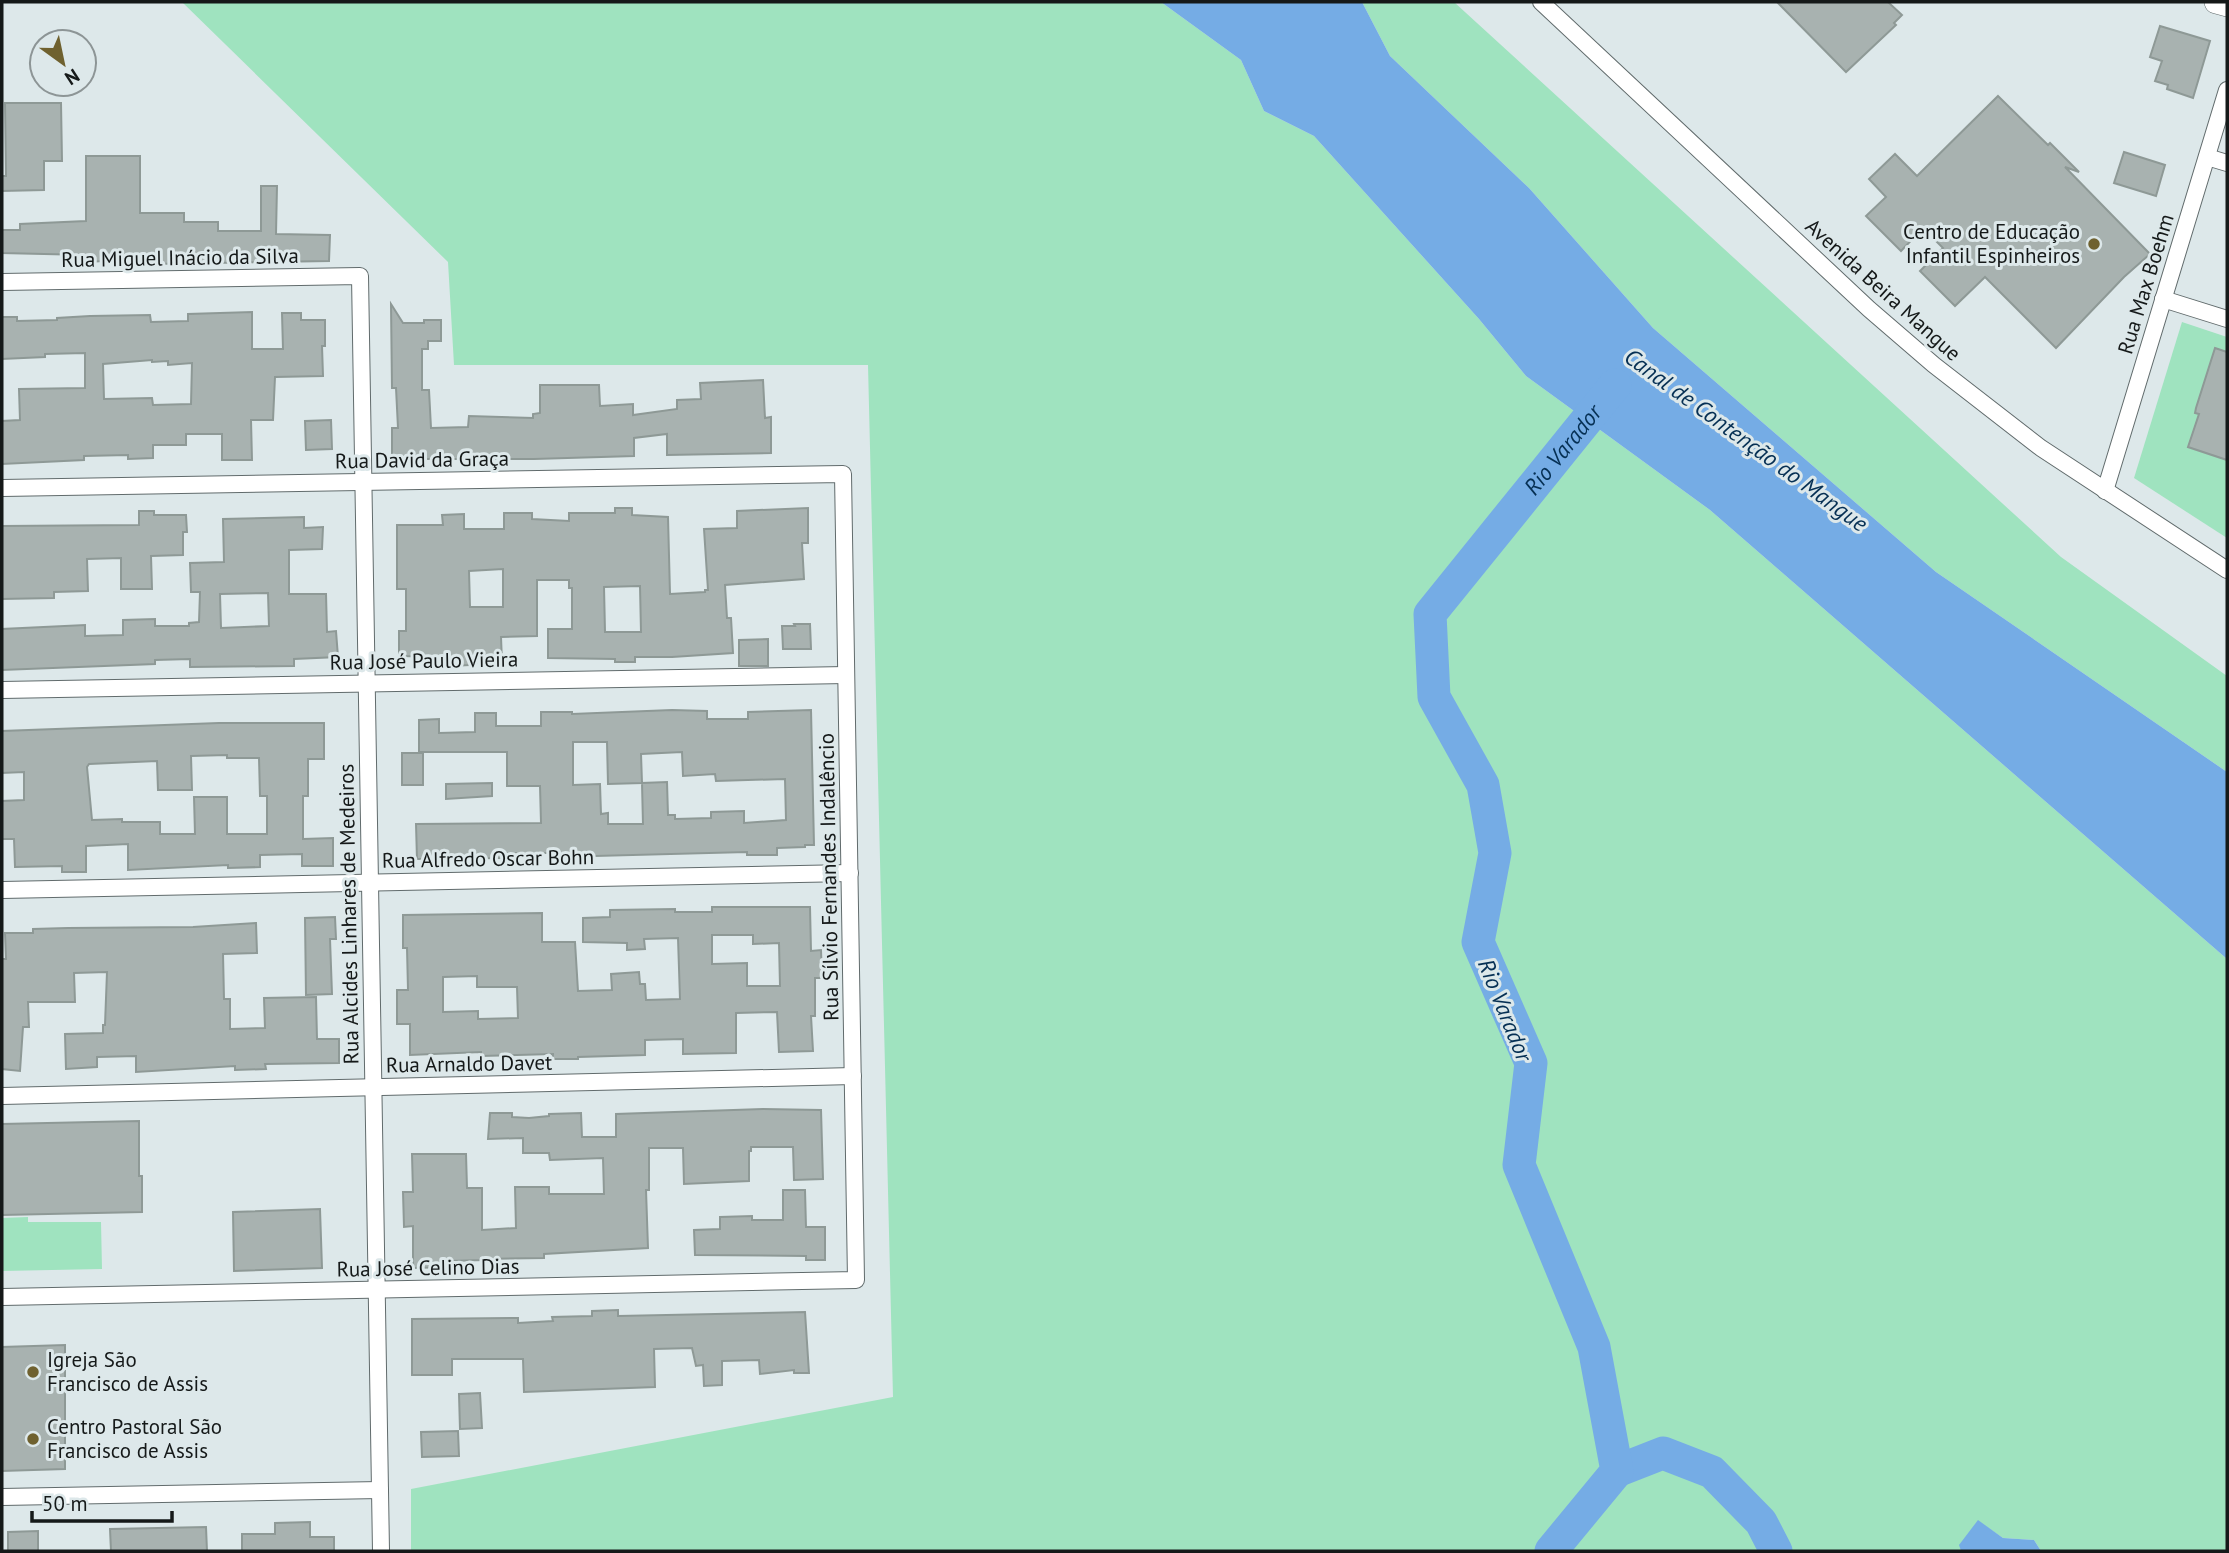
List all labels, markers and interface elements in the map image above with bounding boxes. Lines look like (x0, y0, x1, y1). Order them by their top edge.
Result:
north arrow (28, 28, 98, 98)
text: N (60, 64, 84, 91)
street label: Rua Max Boehm (2111, 210, 2180, 357)
street label: Avenida Beira Mangue (1800, 213, 1967, 367)
place label: Centro de Educação Infantil Espinheiros (1903, 218, 2080, 269)
marker: Centro de Educação Infantil Espinheiros (2086, 236, 2102, 252)
street label: Rua Miguel Inácio da Silva (61, 242, 299, 273)
water label: Canal de Contenção do Mangue (1619, 342, 1874, 538)
water label: Rio Varador (1517, 397, 1608, 501)
street label: Rua David da Graça (335, 444, 509, 475)
street label: Rua José Paulo Vieira (329, 645, 519, 676)
street label: Rua Sílvio Fernandes Indalêncio (812, 733, 845, 1021)
street label: Rua Alcides Linhares de Medeiros (332, 763, 365, 1065)
street label: Rua Alfredo Oscar Bohn (382, 843, 594, 874)
water label: Rio Varador (1472, 954, 1540, 1067)
street label: Rua Arnaldo Davet (386, 1049, 552, 1078)
street label: Rua José Celino Dias (336, 1252, 520, 1283)
place label: Igreja São Francisco de Assis (47, 1346, 208, 1397)
marker: Igreja São Francisco de Assis (25, 1364, 41, 1380)
place label: Centro Pastoral São Francisco de Assis (47, 1413, 222, 1464)
marker: Centro Pastoral São Francisco de Assis (25, 1431, 41, 1447)
scale bar (32, 1480, 172, 1524)
text: 50 m (42, 1490, 88, 1517)

